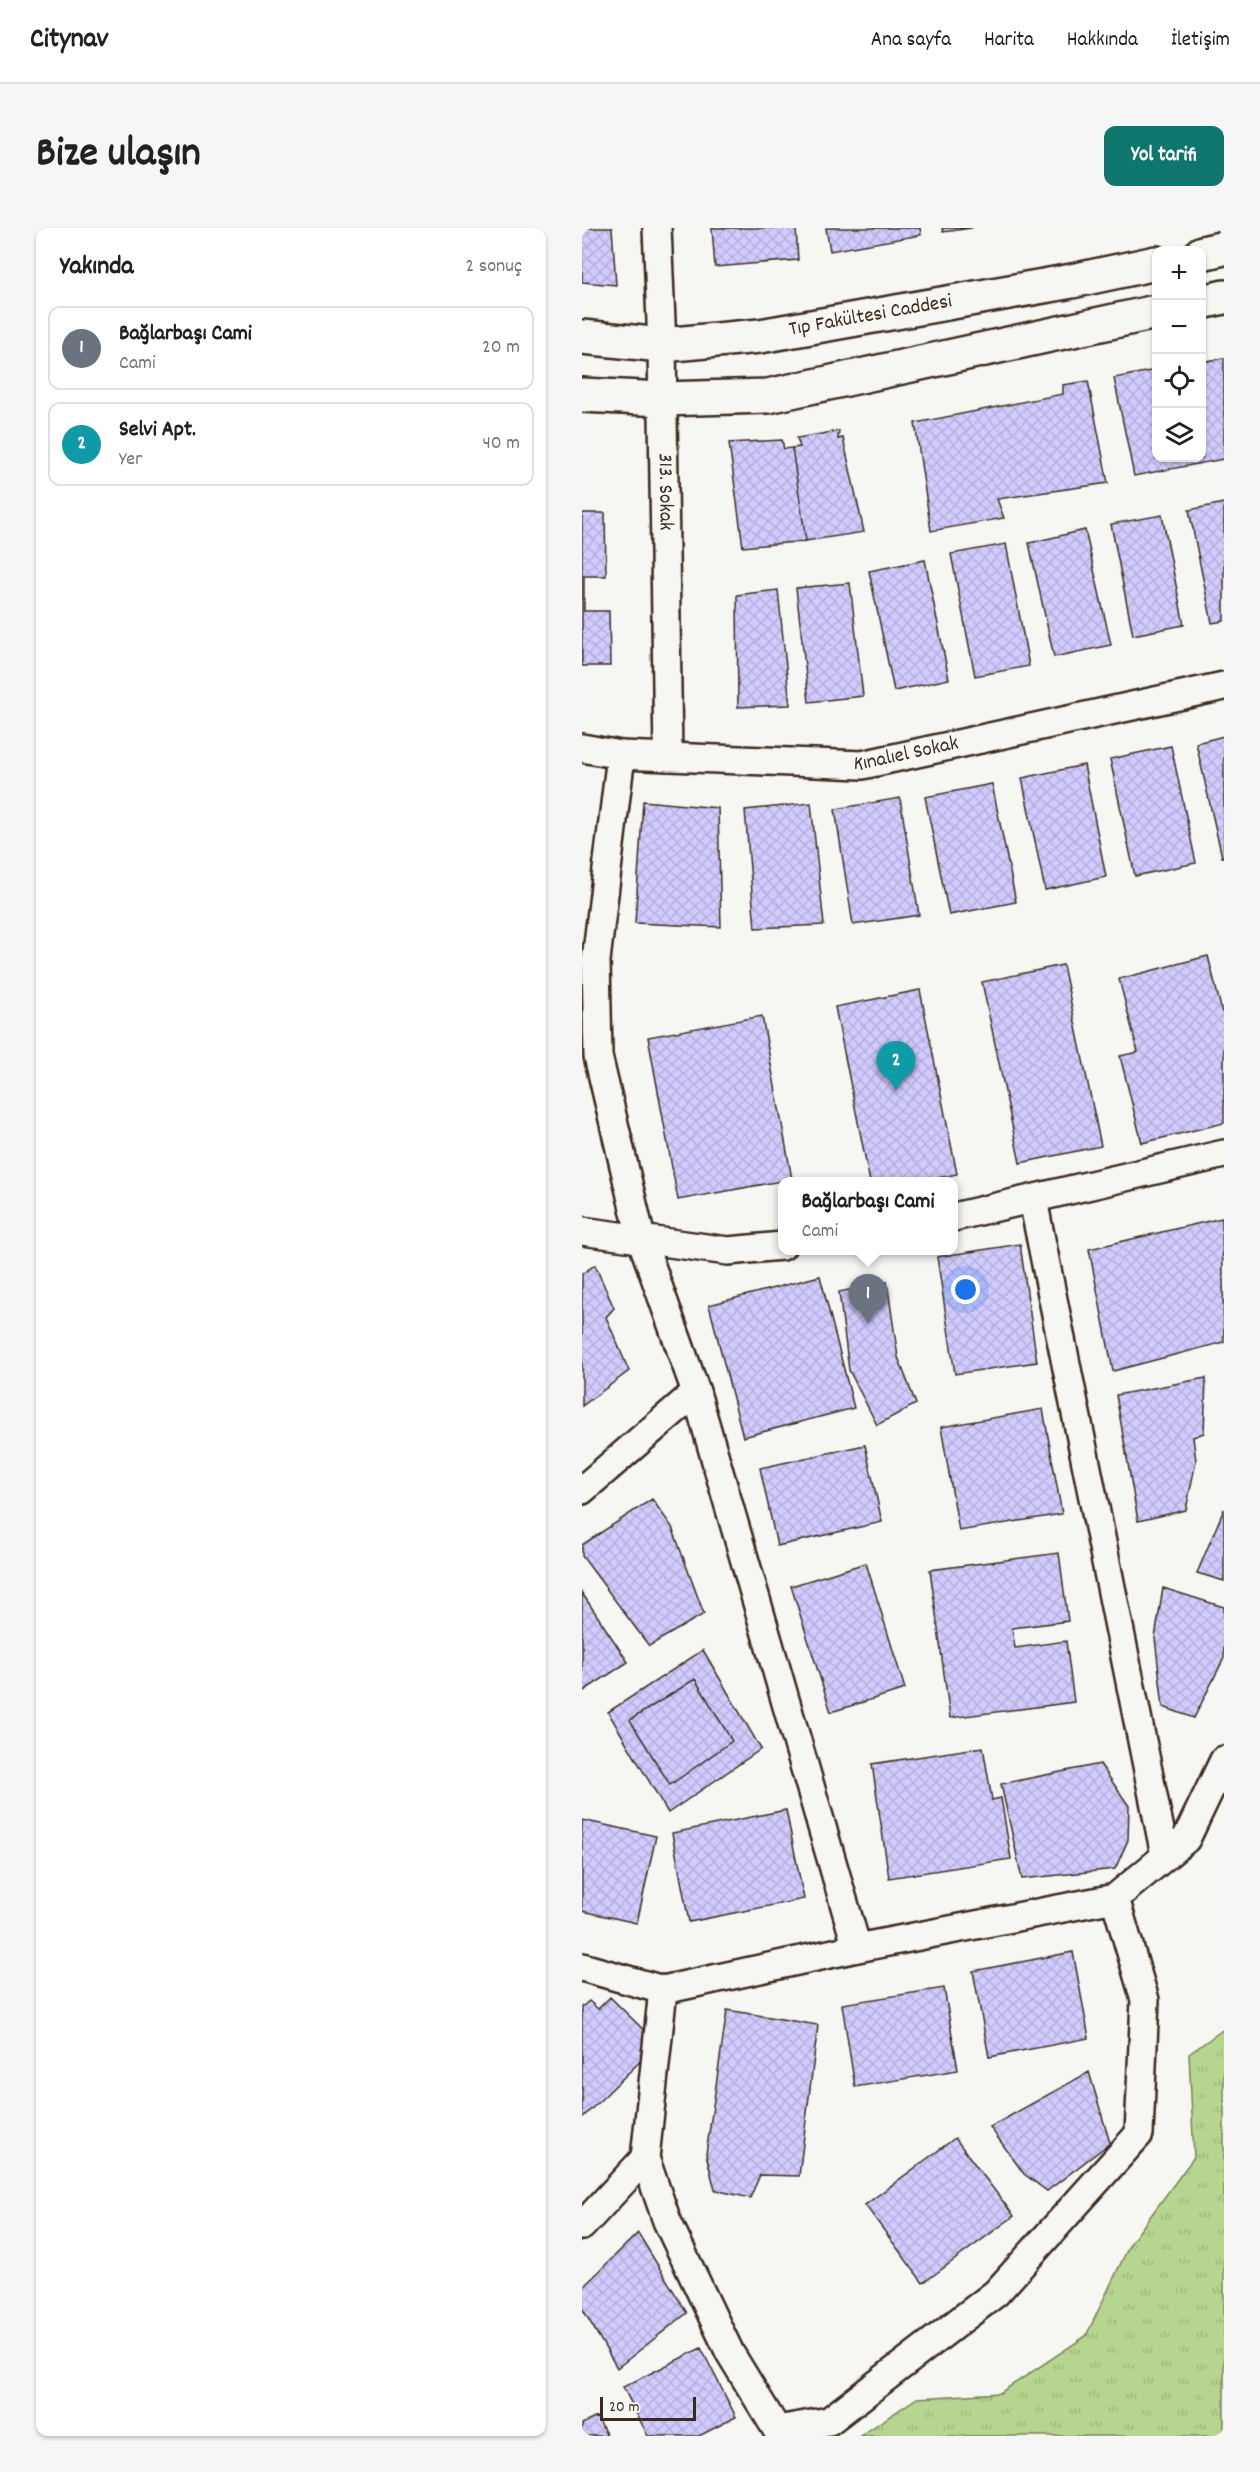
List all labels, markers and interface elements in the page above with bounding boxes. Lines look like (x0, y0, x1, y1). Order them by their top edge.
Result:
text: Citynav (30, 21, 108, 61)
text: Ana sayfa (871, 26, 951, 56)
text: Harita (984, 26, 1034, 56)
text: Hakkında (1067, 26, 1138, 56)
text: İletişim (1171, 26, 1230, 56)
text: Bize ulaşın (36, 126, 201, 186)
button: Yol tarifi (1104, 126, 1224, 186)
map controls (1152, 246, 1206, 462)
button: + (1152, 246, 1206, 300)
text: Yakında (60, 249, 134, 286)
text: 2 sonuç (465, 253, 522, 281)
street label: Tıp Fakültesi Caddesi (787, 287, 955, 346)
button: − (1152, 300, 1206, 354)
text: Bağlarbaşı Cami (119, 319, 252, 350)
text: 1 (79, 334, 84, 362)
text: 20 m (482, 334, 520, 362)
text: Cami (119, 350, 156, 378)
button: locate (1152, 354, 1206, 408)
button: layers (1152, 408, 1206, 462)
text: Selvi Apt. (119, 415, 196, 446)
text: 2 (77, 430, 86, 458)
text: 40 m (482, 430, 520, 458)
text: Yer (119, 446, 143, 474)
street label: 313. Sokak (649, 453, 680, 531)
street label: Kınalıel Sokak (853, 729, 962, 780)
pin: 2 (876, 1042, 916, 1091)
popup (778, 1177, 958, 1255)
text: Bağlarbaşı Cami (802, 1187, 934, 1218)
text: Cami (802, 1218, 838, 1246)
pin: 1 (848, 1274, 888, 1324)
your location (951, 1275, 980, 1304)
scale bar (600, 2394, 696, 2422)
text: 20 m (609, 2396, 639, 2419)

